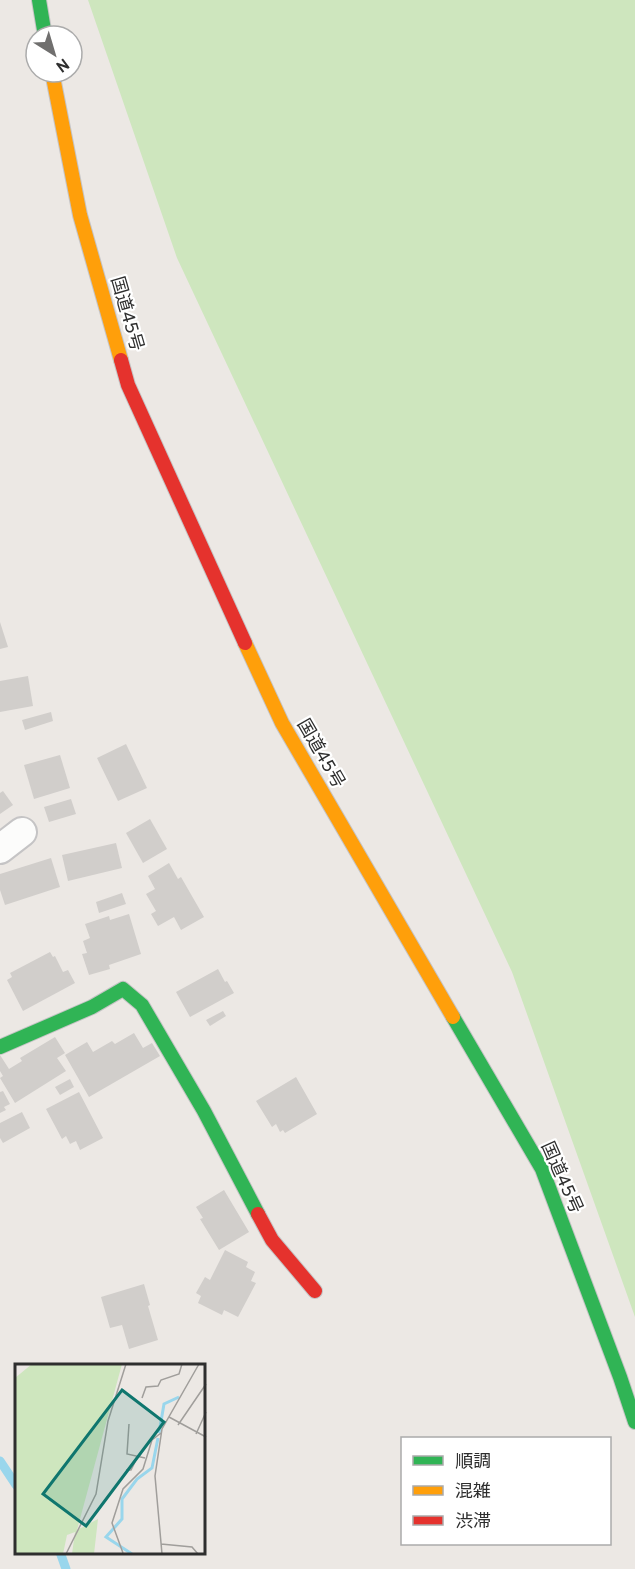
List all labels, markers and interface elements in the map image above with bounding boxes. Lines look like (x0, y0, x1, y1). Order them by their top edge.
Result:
north arrow (24, 24, 84, 84)
text: N (51, 53, 72, 76)
street label: 国道45号 (104, 274, 148, 354)
street label: 国道45号 (291, 715, 349, 793)
street label: 国道45号 (535, 1138, 587, 1218)
inset map (15, 1364, 206, 1554)
legend (401, 1437, 611, 1545)
text: 順調 (455, 1451, 491, 1474)
text: 混雑 (455, 1481, 491, 1504)
text: 渋滞 (455, 1511, 491, 1534)

